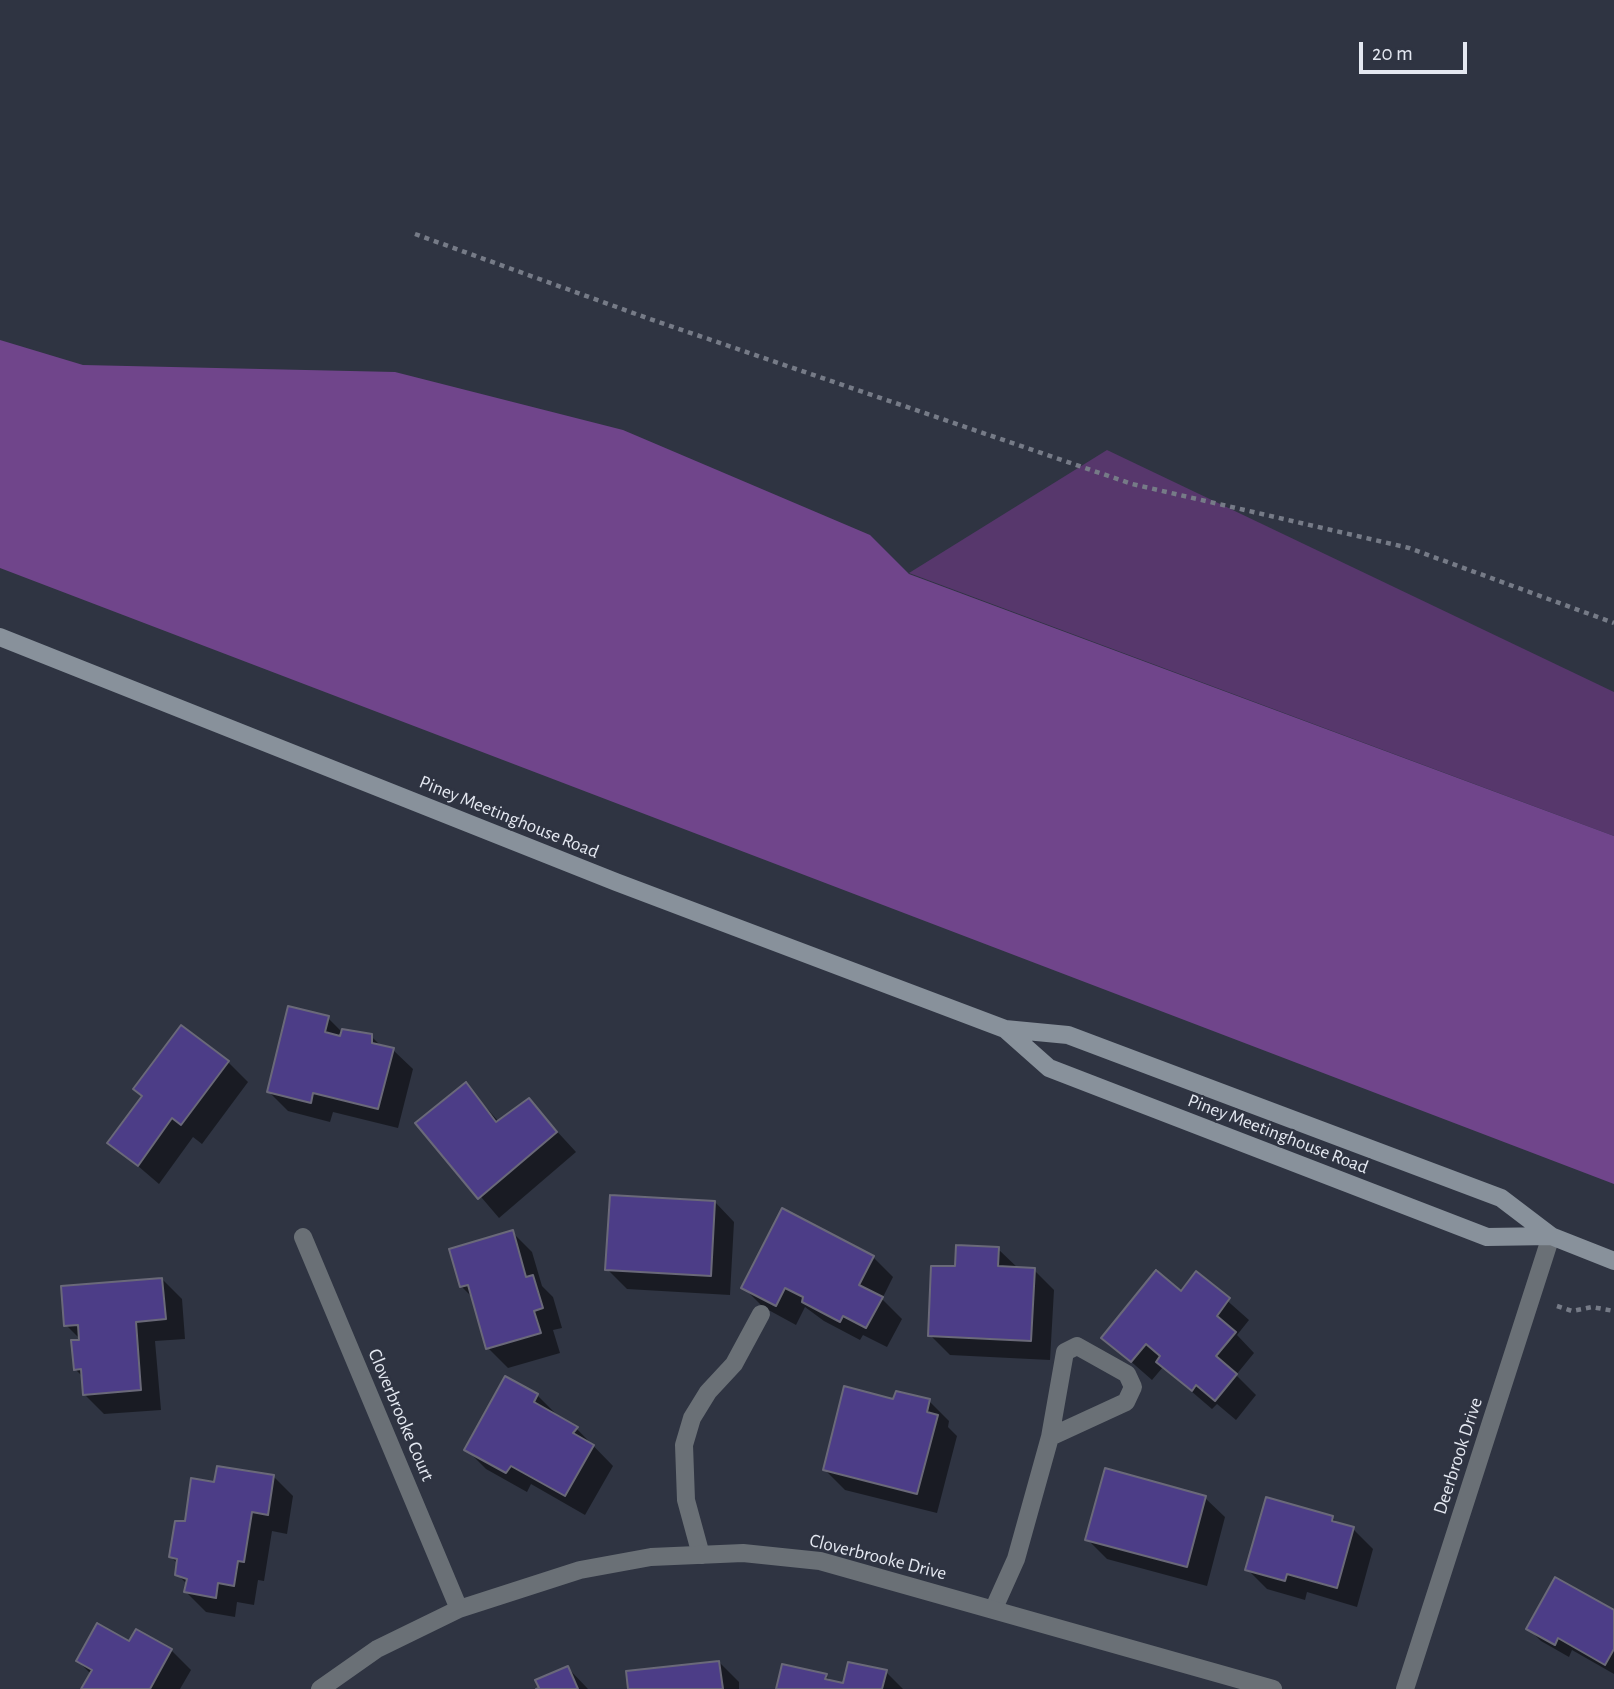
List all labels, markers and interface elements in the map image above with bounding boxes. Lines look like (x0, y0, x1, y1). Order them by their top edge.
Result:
scale bar (1362, 28, 1470, 72)
text: 20 m (1372, 43, 1413, 64)
street label: Piney Meetinghouse Road (416, 771, 602, 863)
street label: Piney Meetinghouse Road (1184, 1089, 1372, 1179)
street label: Cloverbrooke Court (363, 1345, 439, 1485)
street label: Deerbrook Drive (1428, 1395, 1488, 1517)
street label: Cloverbrooke Drive (807, 1529, 949, 1585)

